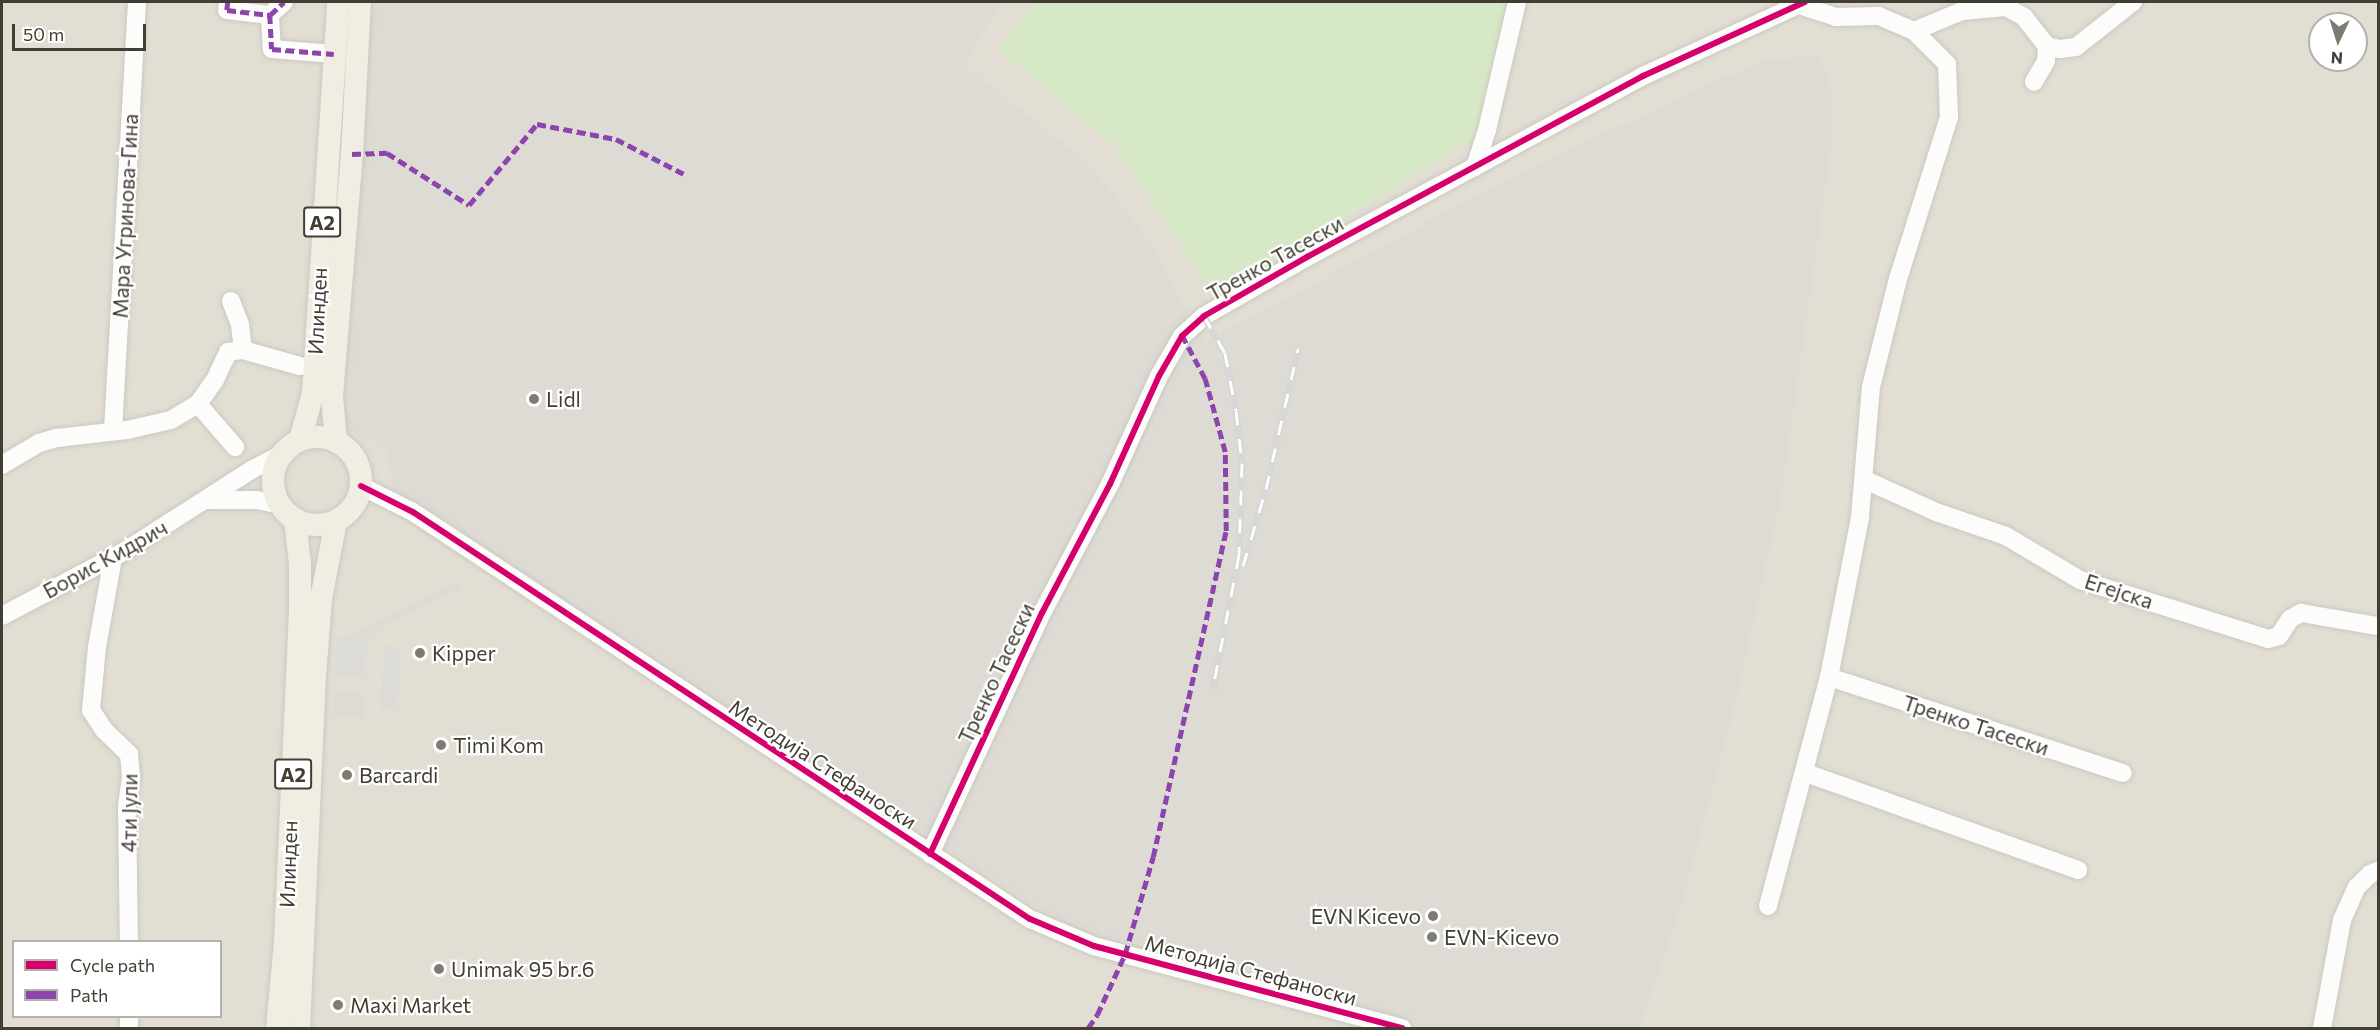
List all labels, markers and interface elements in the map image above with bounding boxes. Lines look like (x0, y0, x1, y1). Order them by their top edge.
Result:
scale bar (15, 12, 148, 50)
north arrow (2308, 12, 2368, 72)
text: 50 m (23, 23, 64, 45)
text: N (2330, 49, 2343, 68)
street label: Мара Угринова-Гина (107, 113, 143, 319)
road number: A2 (302, 205, 342, 239)
street label: Тренко Тасески (1202, 210, 1348, 306)
street label: Илинден (302, 267, 332, 355)
place label: Lidl (546, 386, 581, 412)
marker: Lidl (527, 392, 541, 406)
street label: Борис Кидрич (38, 514, 172, 604)
street label: Егејска (2082, 568, 2156, 614)
street label: Тренко Тасески (952, 599, 1040, 747)
place label: Kipper (432, 640, 496, 666)
marker: Kipper (413, 646, 427, 660)
street label: Тренко Тасески (1900, 690, 2052, 760)
street label: Методија Стефаноски (725, 694, 921, 834)
place label: Timi Kom (453, 732, 544, 758)
marker: Timi Kom (434, 738, 448, 752)
road number: A2 (274, 757, 312, 791)
place label: Barcardi (359, 762, 438, 788)
marker: Barcardi (340, 768, 354, 782)
street label: 4ти Јули (116, 773, 142, 853)
street label: Илинден (274, 820, 302, 908)
place label: EVN Kicevo (1311, 903, 1421, 929)
marker: EVN Kicevo (1426, 909, 1440, 923)
place label: EVN-Kicevo (1444, 924, 1559, 950)
street label: Методија Стефаноски (1142, 930, 1360, 1010)
marker: EVN-Kicevo (1425, 930, 1439, 944)
legend (12, 940, 222, 1018)
text: Cycle path (70, 954, 155, 976)
place label: Unimak 95 br.6 (451, 956, 594, 982)
marker: Unimak 95 br.6 (432, 962, 446, 976)
text: Path (70, 984, 108, 1006)
place label: Maxi Market (350, 992, 471, 1018)
marker: Maxi Market (331, 998, 345, 1012)

